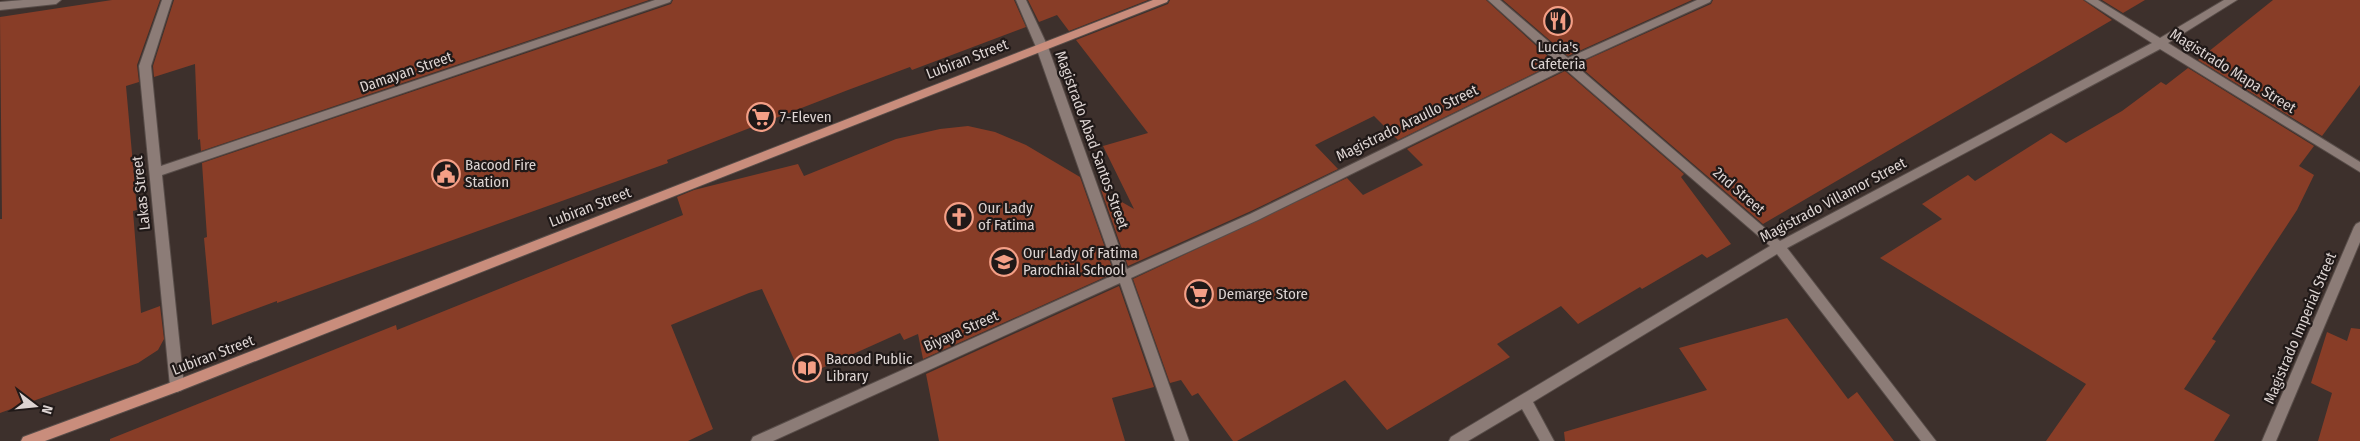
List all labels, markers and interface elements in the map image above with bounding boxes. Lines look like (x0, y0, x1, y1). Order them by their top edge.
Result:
restaurant icon: Lucia's Cafeteria (1543, 6, 1573, 36)
street label: Magistrado Mapa Street (2167, 25, 2299, 117)
street label: Lubiran Street (923, 35, 1011, 83)
place label: Lucia's Cafeteria (1530, 38, 1586, 73)
street label: Damayan Street (357, 48, 455, 96)
street label: Magistrado Abad Santos Street (1051, 48, 1133, 232)
street label: Magistrado Araullo Street (1333, 81, 1481, 165)
supermarket icon: 7-Eleven (746, 102, 776, 132)
place label: 7-Eleven (780, 108, 832, 126)
street label: Magistrado Villamor Street (1757, 154, 1909, 246)
street label: Lakas Street (128, 155, 154, 231)
place label: Bacood Fire Station (465, 156, 536, 191)
public building icon: Bacood Fire Station (431, 159, 461, 189)
street label: 2nd Street (1709, 164, 1769, 219)
street label: Lubiran Street (546, 183, 634, 231)
place label: Our Lady of Fatima (978, 199, 1035, 234)
church icon: Our Lady of Fatima (944, 202, 974, 232)
place label: Our Lady of Fatima Parochial School (1023, 244, 1138, 279)
school or university icon: Our Lady of Fatima Parochial School (989, 247, 1019, 277)
street label: Magistrado Imperial Street (2260, 249, 2340, 407)
supermarket icon: Demarge Store (1184, 279, 1214, 309)
place label: Demarge Store (1218, 285, 1308, 303)
street label: Biyaya Street (921, 307, 1001, 355)
street label: Lubiran Street (169, 331, 257, 379)
place label: Bacood Public Library (826, 350, 913, 385)
library icon: Bacood Public Library (792, 353, 822, 383)
north arrow (10, 381, 60, 431)
text: N (38, 403, 56, 416)

